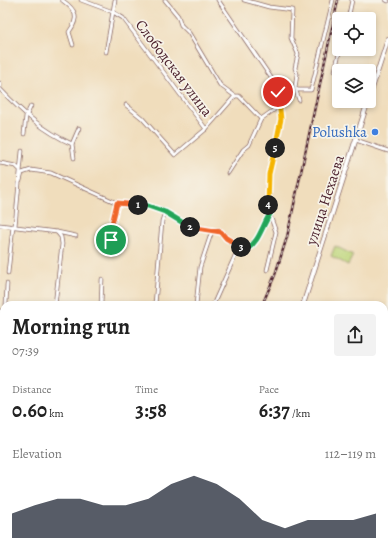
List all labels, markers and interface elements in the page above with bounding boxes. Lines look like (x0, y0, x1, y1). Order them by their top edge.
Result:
map controls (332, 12, 376, 108)
button: locate (332, 12, 376, 56)
street label: Слободская улица (131, 15, 217, 121)
button: layers (332, 64, 376, 108)
pin (261, 75, 295, 109)
icon: check (267, 81, 289, 103)
place label: Polushka (312, 122, 367, 142)
marker: Polushka (370, 127, 380, 137)
pin: 5 (265, 138, 285, 158)
text: 5 (273, 140, 277, 155)
street label: улица Нехаева (301, 152, 349, 249)
pin: 1 (128, 195, 148, 215)
pin: 4 (258, 195, 278, 215)
text: 1 (136, 197, 140, 212)
text: 4 (265, 197, 271, 212)
pin: 2 (180, 217, 200, 237)
text: 2 (187, 219, 193, 234)
pin (94, 223, 128, 257)
icon: arrive (100, 229, 122, 251)
pin: 3 (231, 237, 251, 257)
text: 3 (239, 239, 243, 254)
text: Morning run (12, 312, 130, 342)
button: share (334, 314, 376, 356)
text: 07:39 (12, 342, 39, 359)
text: Distance (12, 382, 51, 397)
text: Time (135, 382, 158, 397)
text: Pace (259, 382, 279, 397)
text: 0.60 (12, 397, 47, 424)
text: 3:58 (135, 397, 167, 424)
text: 6:37 (259, 397, 290, 424)
text: km (47, 406, 64, 421)
text: /km (290, 406, 310, 421)
text: Elevation (12, 445, 62, 462)
text: 112–119 m (325, 445, 376, 462)

